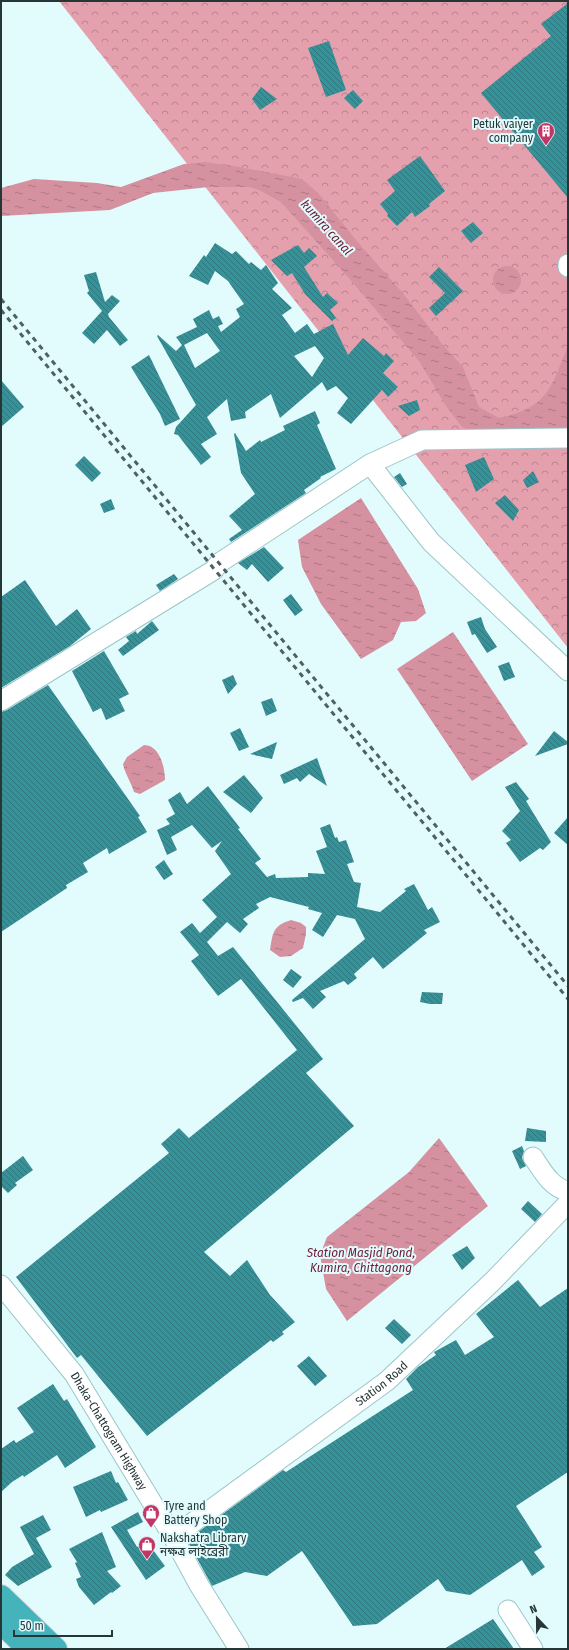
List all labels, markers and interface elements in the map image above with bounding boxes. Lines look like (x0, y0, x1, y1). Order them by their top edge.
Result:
place label: Petuk vaiyer company (473, 117, 534, 145)
building icon: Petuk vaiyer company (536, 121, 556, 146)
water label: kumira canal (298, 197, 356, 259)
water label: Station Masjid Pond, Kumira, Chittagong (306, 1245, 415, 1275)
street label: Station Road (353, 1358, 410, 1409)
street label: Dhaka-Chattogram Highway (68, 1370, 150, 1493)
place label: Tyre and Battery Shop (164, 1499, 227, 1527)
shop icon: Tyre and Battery Shop (141, 1503, 161, 1528)
place label: Nakshatra Library নক্ষত্র লাইব্রেরী (159, 1531, 247, 1559)
shop icon: Nakshatra Library নক্ষত্র লাইব্রেরী (137, 1535, 157, 1560)
north arrow (517, 1598, 557, 1638)
text: N (528, 1602, 539, 1616)
scale bar (14, 1612, 112, 1638)
text: 50 m (20, 1619, 44, 1633)

